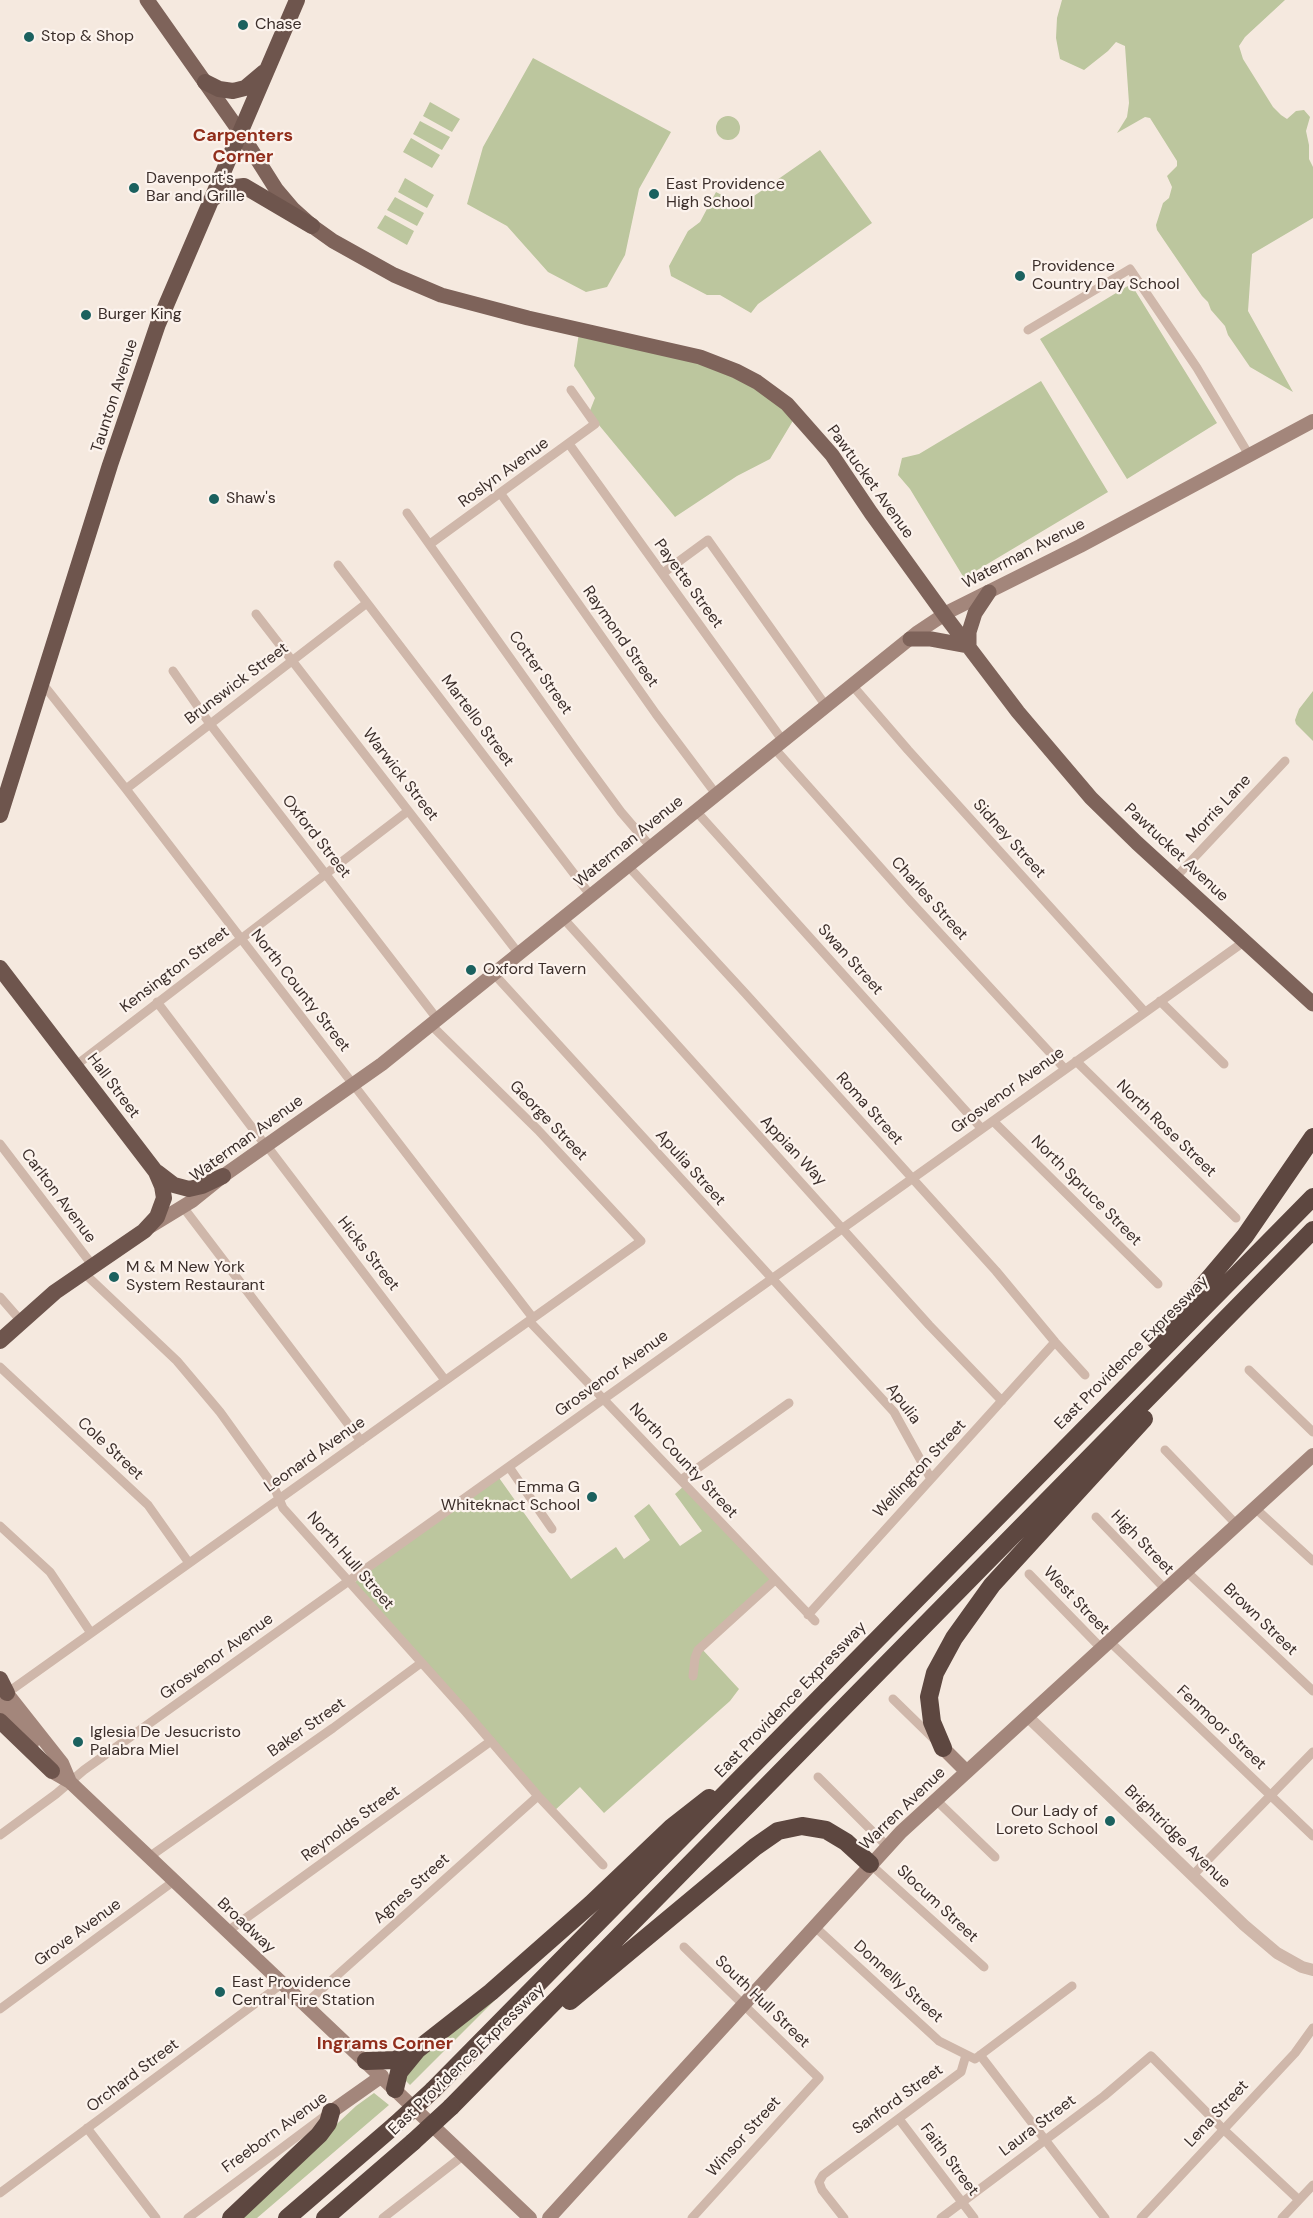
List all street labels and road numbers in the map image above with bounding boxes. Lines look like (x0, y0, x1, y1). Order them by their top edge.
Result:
street label: Taunton Avenue (88, 337, 142, 455)
street label: Pawtucket Avenue (822, 422, 918, 542)
street label: Roslyn Avenue (455, 434, 553, 512)
street label: Waterman Avenue (959, 515, 1089, 593)
street label: Payette Street (649, 536, 727, 632)
street label: Raymond Street (578, 583, 662, 691)
street label: Cotter Street (504, 628, 576, 718)
street label: Brunswick Street (182, 639, 292, 729)
street label: Martello Street (436, 672, 518, 770)
street label: Warwick Street (358, 725, 442, 825)
street label: Morris Lane (1183, 771, 1255, 847)
street label: Oxford Street (278, 792, 354, 882)
street label: Waterman Avenue (570, 792, 688, 892)
street label: Sidney Street (969, 796, 1049, 882)
street label: Pawtucket Avenue (1120, 800, 1232, 906)
street label: Charles Street (887, 853, 971, 945)
street label: Swan Street (813, 921, 887, 999)
street label: Kensington Street (117, 923, 233, 1017)
street label: North County Street (246, 926, 354, 1056)
street label: Grosvenor Avenue (948, 1044, 1068, 1138)
street label: Hall Street (82, 1050, 144, 1122)
street label: Roma Street (831, 1069, 907, 1149)
street label: North Rose Street (1112, 1076, 1220, 1182)
street label: George Street (505, 1077, 591, 1165)
street label: Waterman Avenue (187, 1092, 307, 1186)
street label: Appian Way (756, 1112, 830, 1190)
street label: Apulia Street (651, 1126, 729, 1210)
street label: North Spruce Street (1027, 1132, 1145, 1250)
street label: Carlton Avenue (16, 1145, 100, 1247)
street label: Hicks Street (333, 1213, 403, 1295)
street label: East Providence Expressway (1051, 1272, 1213, 1434)
street label: Grosvenor Avenue (552, 1327, 672, 1421)
street label: Apulia (882, 1380, 924, 1428)
street label: North County Street (625, 1400, 741, 1522)
street label: Leonard Avenue (261, 1413, 369, 1497)
street label: Cole Street (73, 1414, 147, 1484)
street label: Wellington Street (870, 1416, 970, 1522)
street label: High Street (1106, 1507, 1178, 1579)
street label: North Hull Street (302, 1508, 398, 1614)
street label: West Street (1039, 1563, 1113, 1639)
street label: Brown Street (1219, 1580, 1301, 1660)
street label: Grosvenor Avenue (157, 1610, 277, 1704)
street label: East Providence Expressway (711, 1618, 871, 1782)
street label: Fenmoor Street (1172, 1682, 1270, 1774)
street label: Baker Street (264, 1694, 350, 1762)
street label: Warren Avenue (856, 1763, 950, 1855)
street label: Brightridge Avenue (1120, 1781, 1234, 1893)
street label: Reynolds Street (298, 1782, 404, 1866)
street label: Agnes Street (370, 1850, 454, 1928)
street label: Slocum Street (892, 1861, 982, 1947)
street label: Broadway (213, 1894, 279, 1958)
street label: Grove Avenue (31, 1895, 125, 1971)
street label: Donnelly Street (849, 1937, 947, 2027)
street label: South Hull Street (711, 1952, 813, 2052)
street label: East Providence Expressway (385, 1980, 549, 2140)
street label: Orchard Street (83, 2035, 183, 2117)
street label: Sanford Street (849, 2061, 947, 2139)
street label: Lena Street (1181, 2076, 1253, 2152)
street label: Freeborn Avenue (219, 2088, 331, 2178)
street label: Laura Street (996, 2091, 1080, 2161)
street label: Winsor Street (703, 2093, 785, 2181)
street label: Faith Street (916, 2120, 982, 2200)

